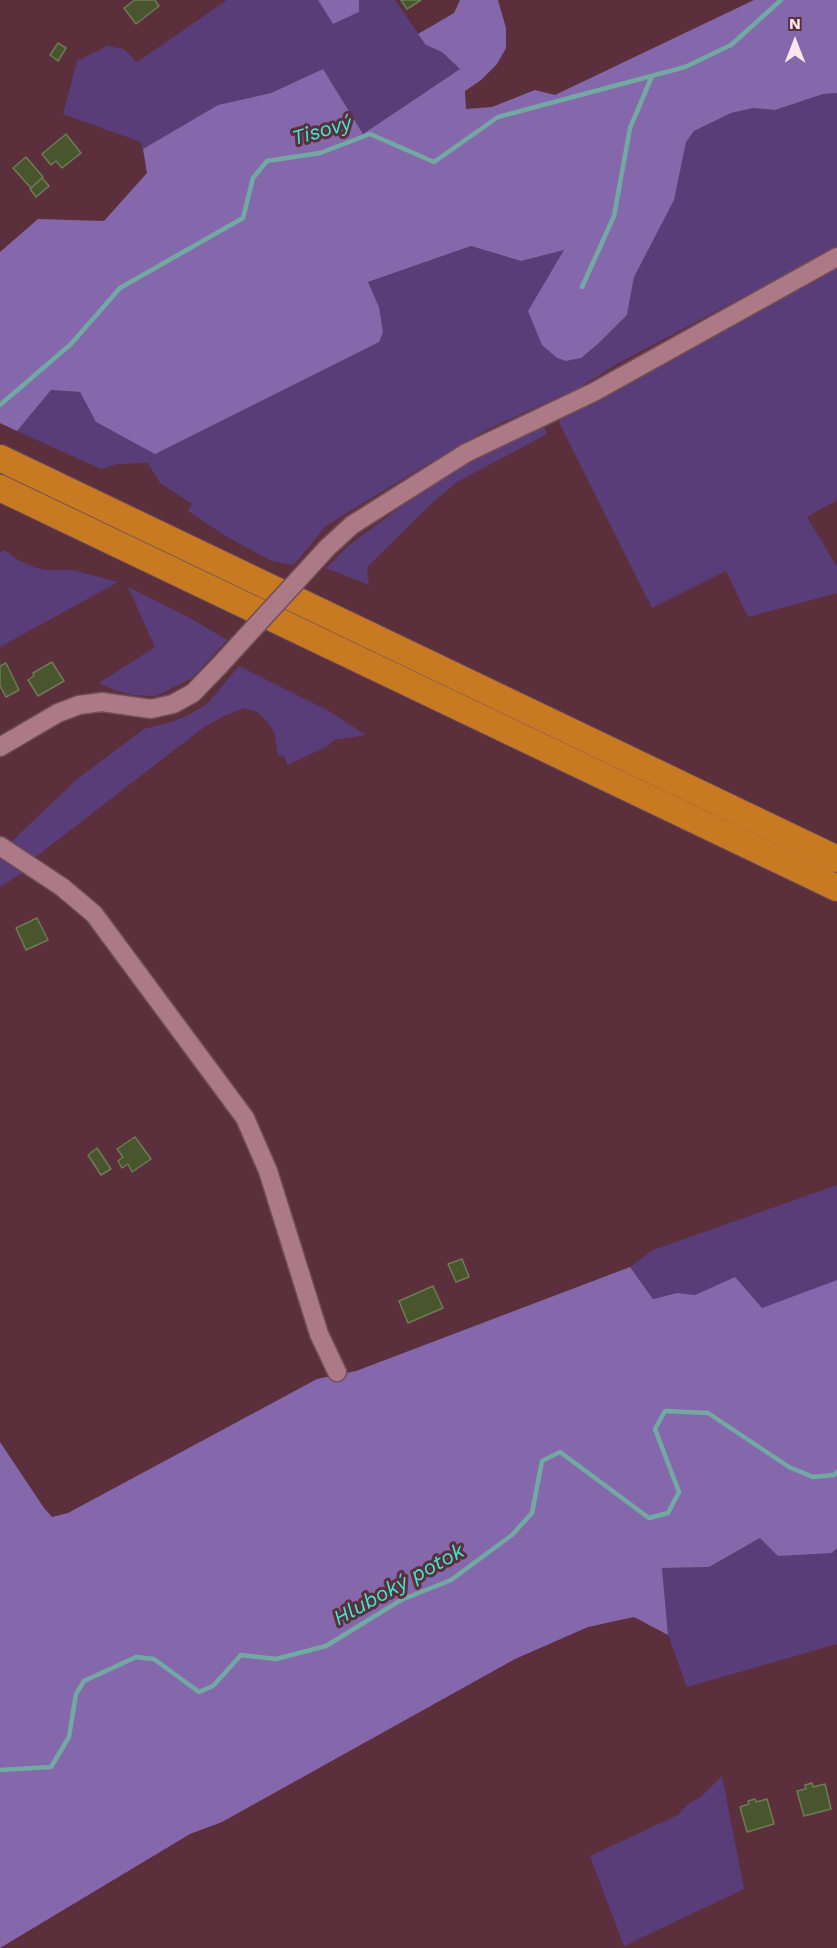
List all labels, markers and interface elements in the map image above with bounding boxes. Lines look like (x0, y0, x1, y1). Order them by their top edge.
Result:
north arrow (765, 12, 825, 72)
text: N (789, 14, 801, 33)
water label: Tisový (289, 110, 355, 152)
water label: Hluboký potok (329, 1539, 469, 1631)

